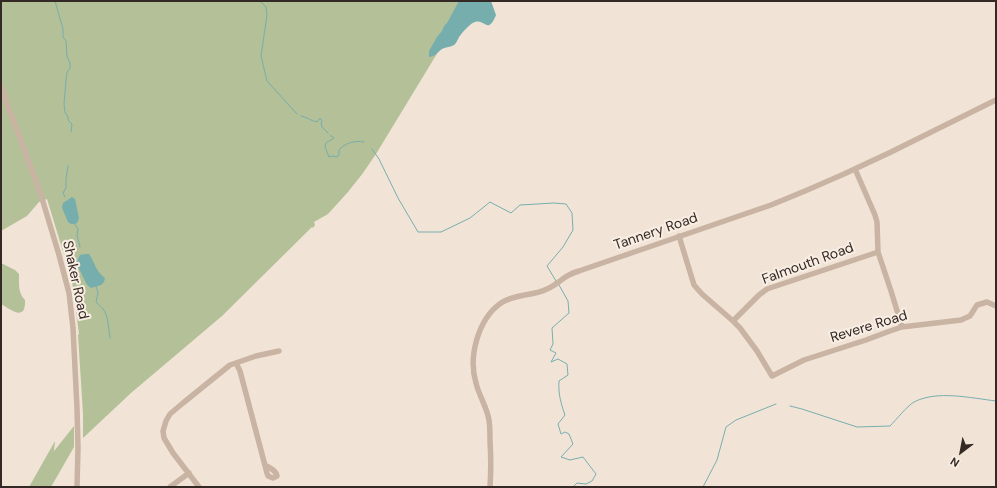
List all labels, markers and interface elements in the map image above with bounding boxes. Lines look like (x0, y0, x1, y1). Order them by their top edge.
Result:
street label: Tannery Road (612, 210, 700, 254)
street label: Shaker Road (58, 239, 92, 321)
street label: Falmouth Road (760, 240, 856, 288)
street label: Revere Road (828, 307, 910, 347)
north arrow (941, 432, 981, 472)
text: N (948, 454, 962, 470)

